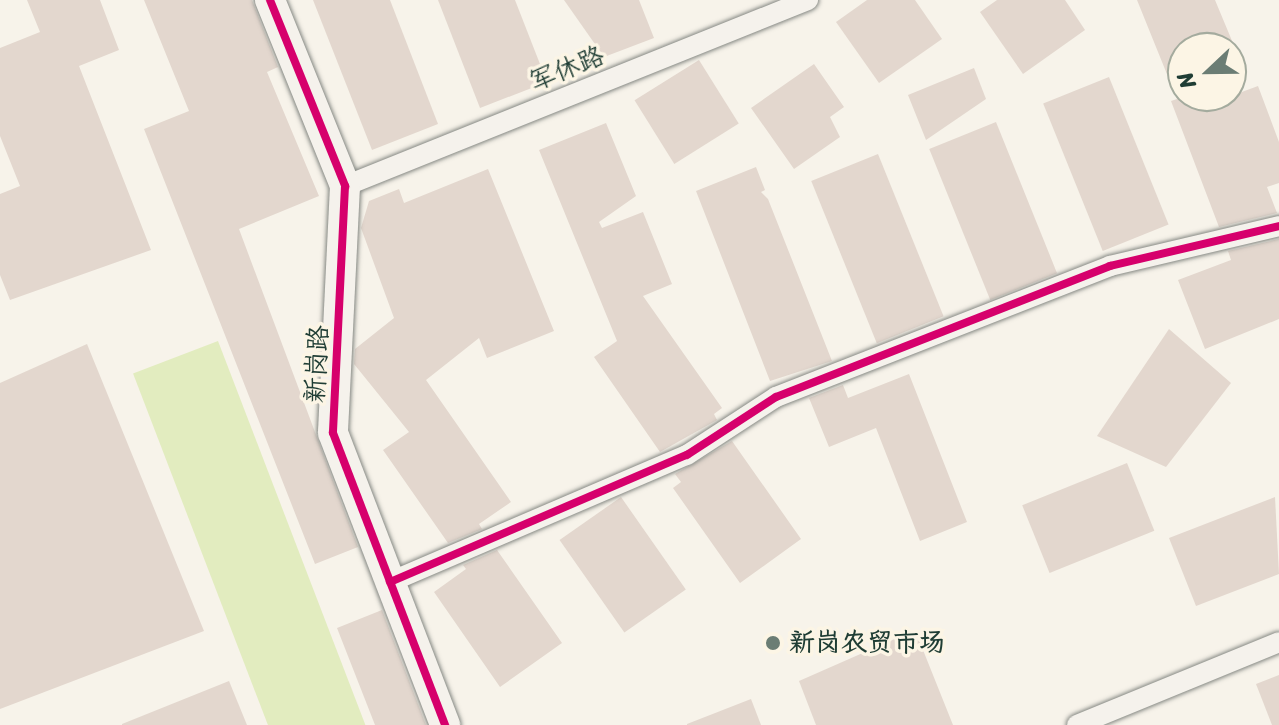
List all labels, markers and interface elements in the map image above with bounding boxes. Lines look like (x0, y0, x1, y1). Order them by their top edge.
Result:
north arrow (1167, 32, 1247, 112)
street label: 军休路 (525, 40, 609, 98)
text: N (1165, 66, 1207, 95)
street label: 新岗路 (299, 324, 335, 404)
place label: 新岗农贸市场 (789, 627, 945, 659)
marker: 新岗农贸市场 (764, 634, 782, 652)

